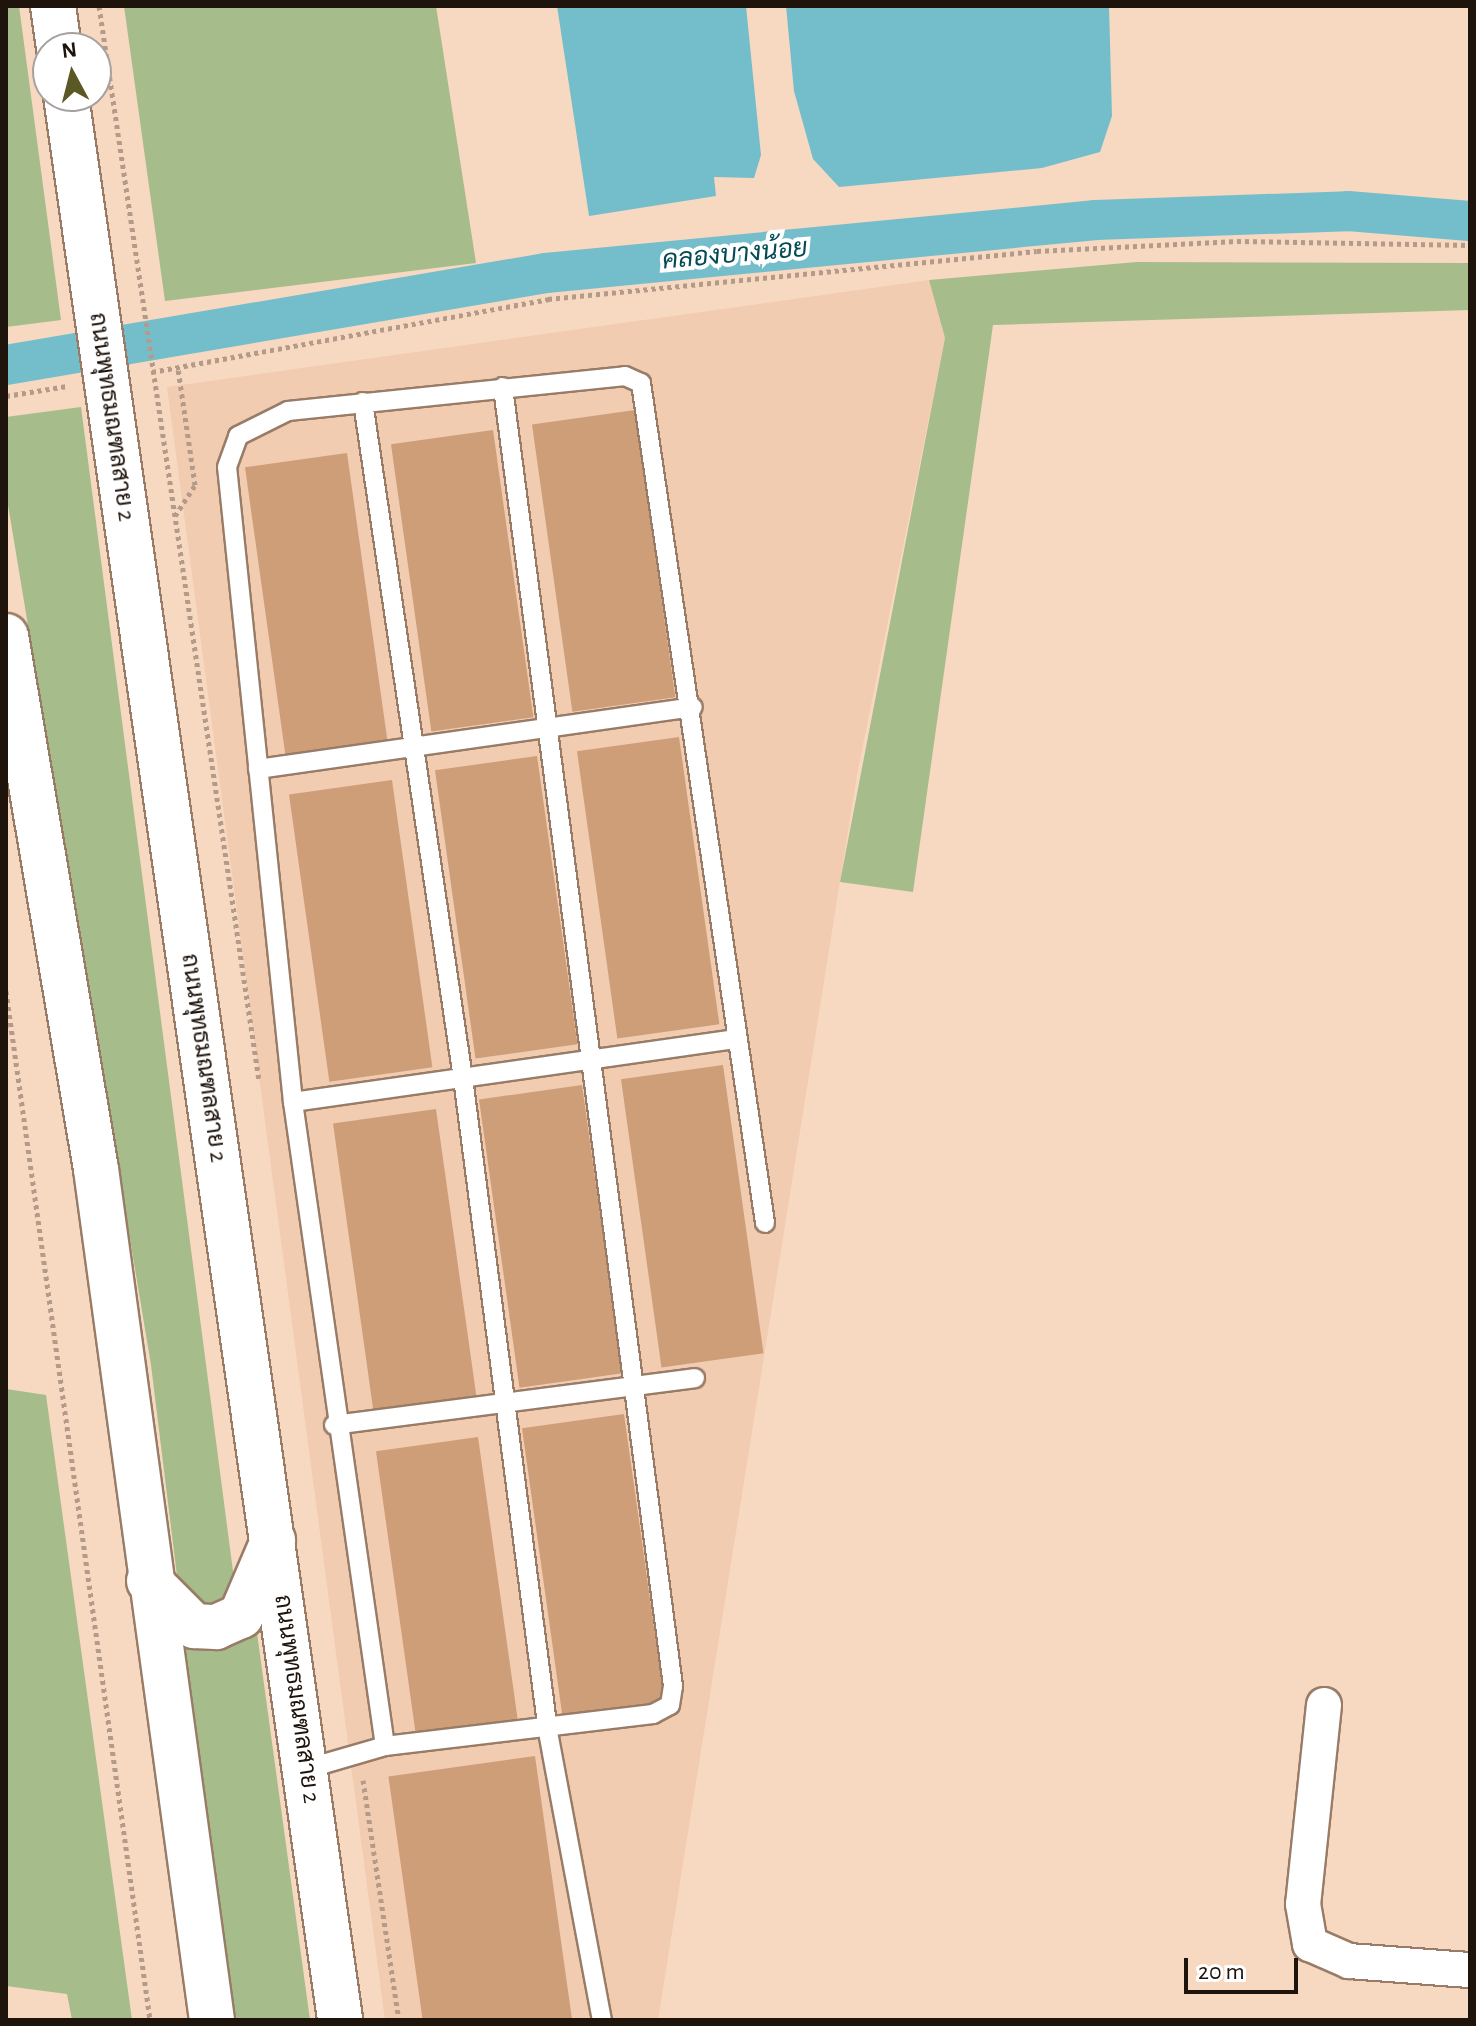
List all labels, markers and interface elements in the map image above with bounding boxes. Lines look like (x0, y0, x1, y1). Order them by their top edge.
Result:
north arrow (32, 32, 112, 112)
text: N (60, 38, 78, 62)
water label: คลองบางน้อย (661, 233, 809, 277)
street label: ถนนพุทธมณฑลสาย 2 (82, 311, 140, 523)
street label: ถนนพุทธมณฑลสาย 2 (174, 952, 232, 1164)
street label: ถนนพุทธมณฑลสาย 2 (267, 1593, 325, 1805)
scale bar (1188, 1942, 1302, 1992)
text: 20 m (1198, 1960, 1245, 1984)

